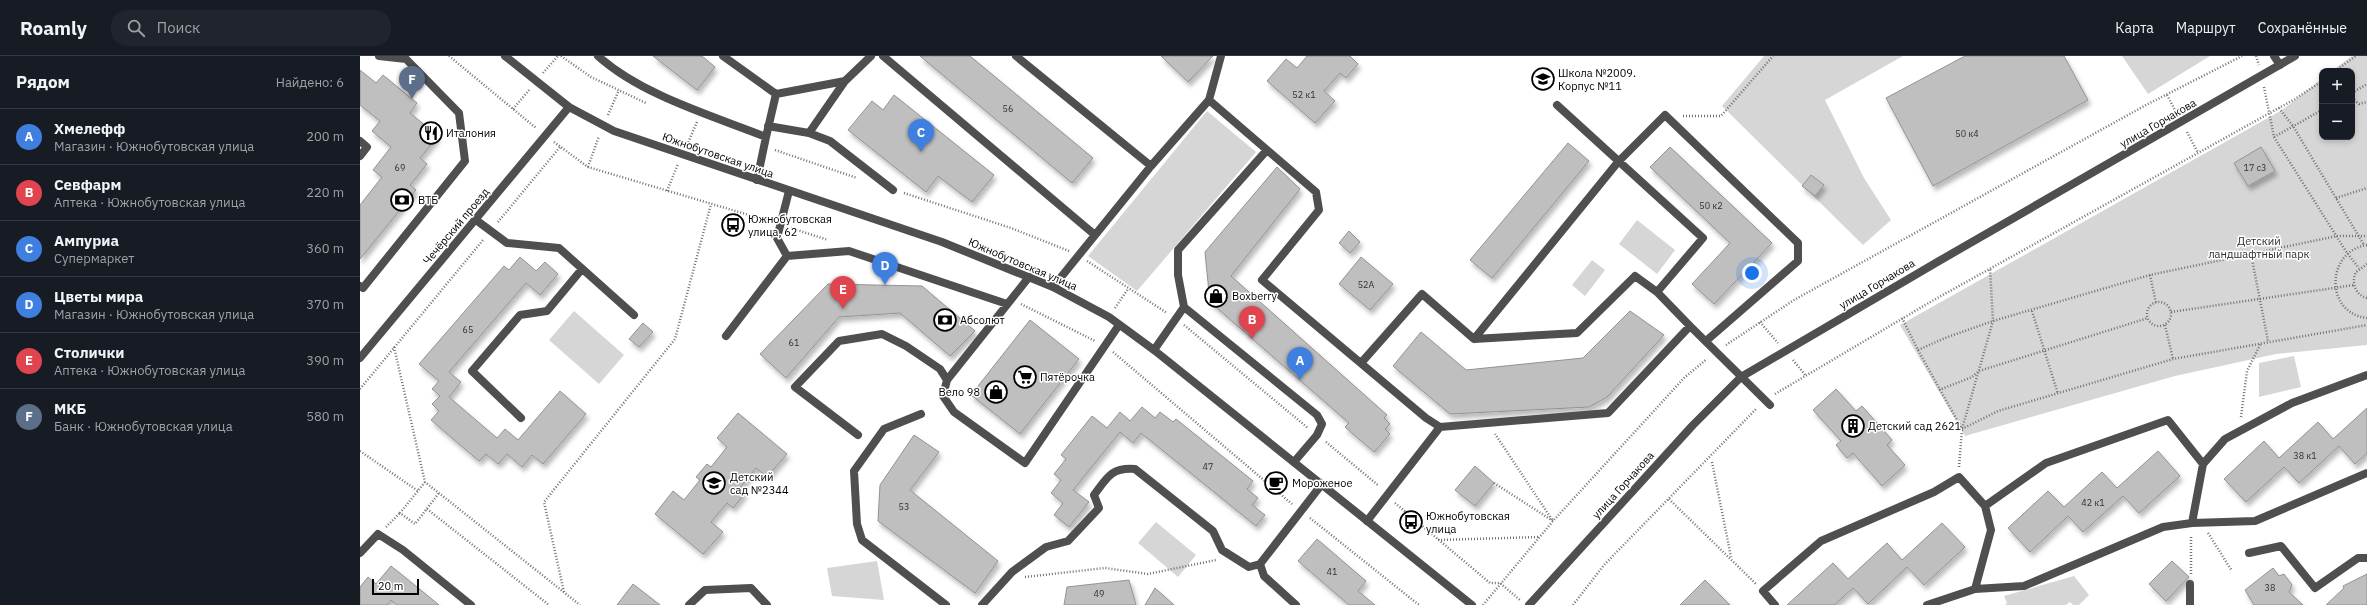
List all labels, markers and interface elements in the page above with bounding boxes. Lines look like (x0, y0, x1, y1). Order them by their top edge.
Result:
search box (111, 10, 391, 46)
text: Roamly (20, 16, 87, 40)
icon: search (125, 17, 147, 39)
text: Поиск (157, 18, 200, 37)
text: Карта (2115, 19, 2154, 37)
text: Маршрут (2176, 19, 2236, 37)
text: Сохранённые (2258, 19, 2347, 37)
pin: F (399, 66, 425, 99)
school or university icon: Школа №2009. Корпус №11 (1530, 66, 1556, 92)
place label: Школа №2009. Корпус №11 (1558, 66, 1636, 93)
map controls (2319, 68, 2355, 140)
button: + (2319, 68, 2355, 104)
text: Рядом (16, 71, 70, 93)
text: Найдено: 6 (276, 74, 344, 91)
house number: 52 к1 (1292, 89, 1316, 100)
street label: улица Горчакова (2117, 95, 2199, 151)
house number: 56 (1003, 103, 1013, 114)
button: − (2319, 104, 2355, 140)
text: Хмелефф (54, 119, 125, 138)
pin: C (908, 119, 934, 152)
restaurant icon: Италония (418, 120, 444, 146)
place label: Италония (446, 126, 496, 140)
text: A (25, 128, 33, 145)
text: 200 m (306, 128, 344, 145)
house number: 50 к4 (1955, 128, 1979, 139)
street label: Южнобутовская улица (660, 129, 776, 181)
text: Магазин · Южнобутовская улица (54, 138, 254, 155)
house number: 69 (395, 162, 405, 173)
house number: 17 с3 (2244, 162, 2266, 173)
text: Севфарм (54, 175, 121, 194)
text: B (25, 184, 33, 201)
text: 220 m (306, 184, 344, 201)
street label: Чечёрский проезд (420, 185, 492, 267)
bank icon: ВТБ (389, 187, 415, 213)
place label: ВТБ (418, 193, 438, 207)
text: Аптека · Южнобутовская улица (54, 194, 245, 211)
house number: 50 к2 (1699, 200, 1723, 211)
bus stop icon: Южнобутовская улица, 62 (720, 212, 746, 238)
place label: Южнобутовская улица, 62 (748, 212, 832, 239)
text: Ампуриа (54, 231, 119, 250)
park label: Детский ландшафтный парк (2208, 234, 2310, 261)
street label: Южнобутовская улица (966, 235, 1080, 293)
text: C (25, 240, 33, 257)
text: 360 m (306, 240, 344, 257)
text: Супермаркет (54, 250, 134, 267)
pin: D (872, 252, 898, 285)
street label: улица Горчакова (1837, 256, 1917, 312)
your location (1742, 263, 1762, 283)
pin: E (830, 276, 856, 309)
house number: 52А (1358, 279, 1375, 290)
shop icon: Boxberry (1203, 283, 1229, 309)
text: Цветы мира (54, 287, 143, 306)
place label: Boxberry (1232, 289, 1277, 303)
text: D (24, 296, 34, 313)
text: 370 m (306, 296, 344, 313)
text: Магазин · Южнобутовская улица (54, 306, 254, 323)
pin: B (1239, 306, 1265, 339)
bank icon: Абсолют (932, 307, 958, 333)
place label: Абсолют (960, 313, 1005, 327)
house number: 65 (463, 324, 473, 335)
house number: 61 (789, 337, 799, 348)
text: Столички (54, 343, 124, 362)
pin: A (1287, 347, 1313, 380)
text: E (25, 352, 33, 369)
text: 390 m (306, 352, 344, 369)
text: Аптека · Южнобутовская улица (54, 362, 245, 379)
supermarket icon: Пятёрочка (1012, 364, 1038, 390)
place label: Пятёрочка (1040, 370, 1095, 384)
shop icon: Вело 98 (983, 379, 1009, 405)
place label: Вело 98 (939, 385, 980, 399)
text: МКБ (54, 399, 86, 418)
text: F (25, 408, 33, 425)
text: 580 m (306, 408, 344, 425)
building icon: Детский сад 2621 (1840, 413, 1866, 439)
text: Банк · Южнобутовская улица (54, 418, 233, 435)
place label: Детский сад 2621 (1868, 419, 1962, 433)
street label: улица Горчакова (1589, 448, 1657, 522)
house number: 38 к1 (2293, 450, 2317, 461)
house number: 47 (1203, 461, 1213, 472)
school or university icon: Детский сад №2344 (701, 470, 727, 496)
place label: Детский сад №2344 (730, 470, 789, 497)
cafe icon: Мороженое (1263, 470, 1289, 496)
place label: Мороженое (1292, 476, 1352, 490)
house number: 42 к1 (2081, 497, 2105, 508)
house number: 53 (899, 501, 909, 512)
bus stop icon: Южнобутовская улица (1398, 509, 1424, 535)
place label: Южнобутовская улица (1426, 509, 1510, 536)
house number: 41 (1327, 566, 1337, 577)
scale bar (372, 577, 419, 596)
text: 20 m (378, 579, 403, 593)
house number: 38 (2265, 582, 2275, 593)
house number: 49 (1094, 588, 1104, 599)

